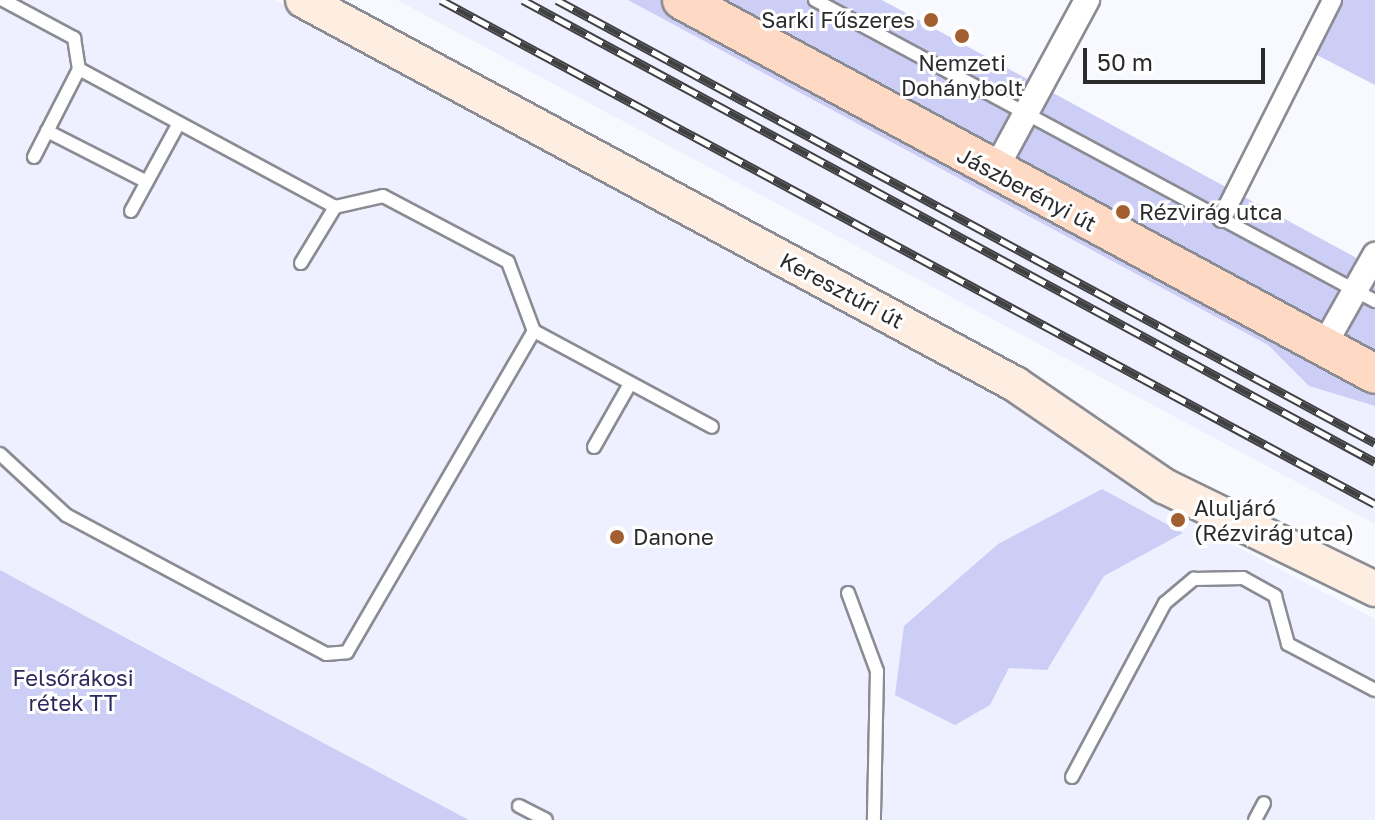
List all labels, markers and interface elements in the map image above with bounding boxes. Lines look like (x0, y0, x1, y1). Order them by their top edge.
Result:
place label: Sarki Fűszeres (761, 7, 915, 33)
marker: Sarki Fűszeres (922, 11, 940, 29)
marker: Nemzeti Dohánybolt (953, 27, 971, 45)
scale bar (1087, 32, 1269, 82)
text: 50 m (1097, 47, 1153, 76)
place label: Nemzeti Dohánybolt (901, 49, 1023, 100)
street label: Jászberényi út (953, 141, 1101, 237)
place label: Rézvirág utca (1139, 199, 1283, 225)
marker: Rézvirág utca (1114, 203, 1132, 221)
street label: Keresztúri út (776, 246, 908, 334)
place label: Aluljáró (Rézvirág utca) (1194, 494, 1354, 546)
marker: Aluljáró (Rézvirág utca) (1169, 511, 1187, 529)
place label: Danone (633, 524, 714, 550)
marker: Danone (608, 528, 626, 546)
park label: Felsőrákosi rétek TT (12, 664, 134, 716)

